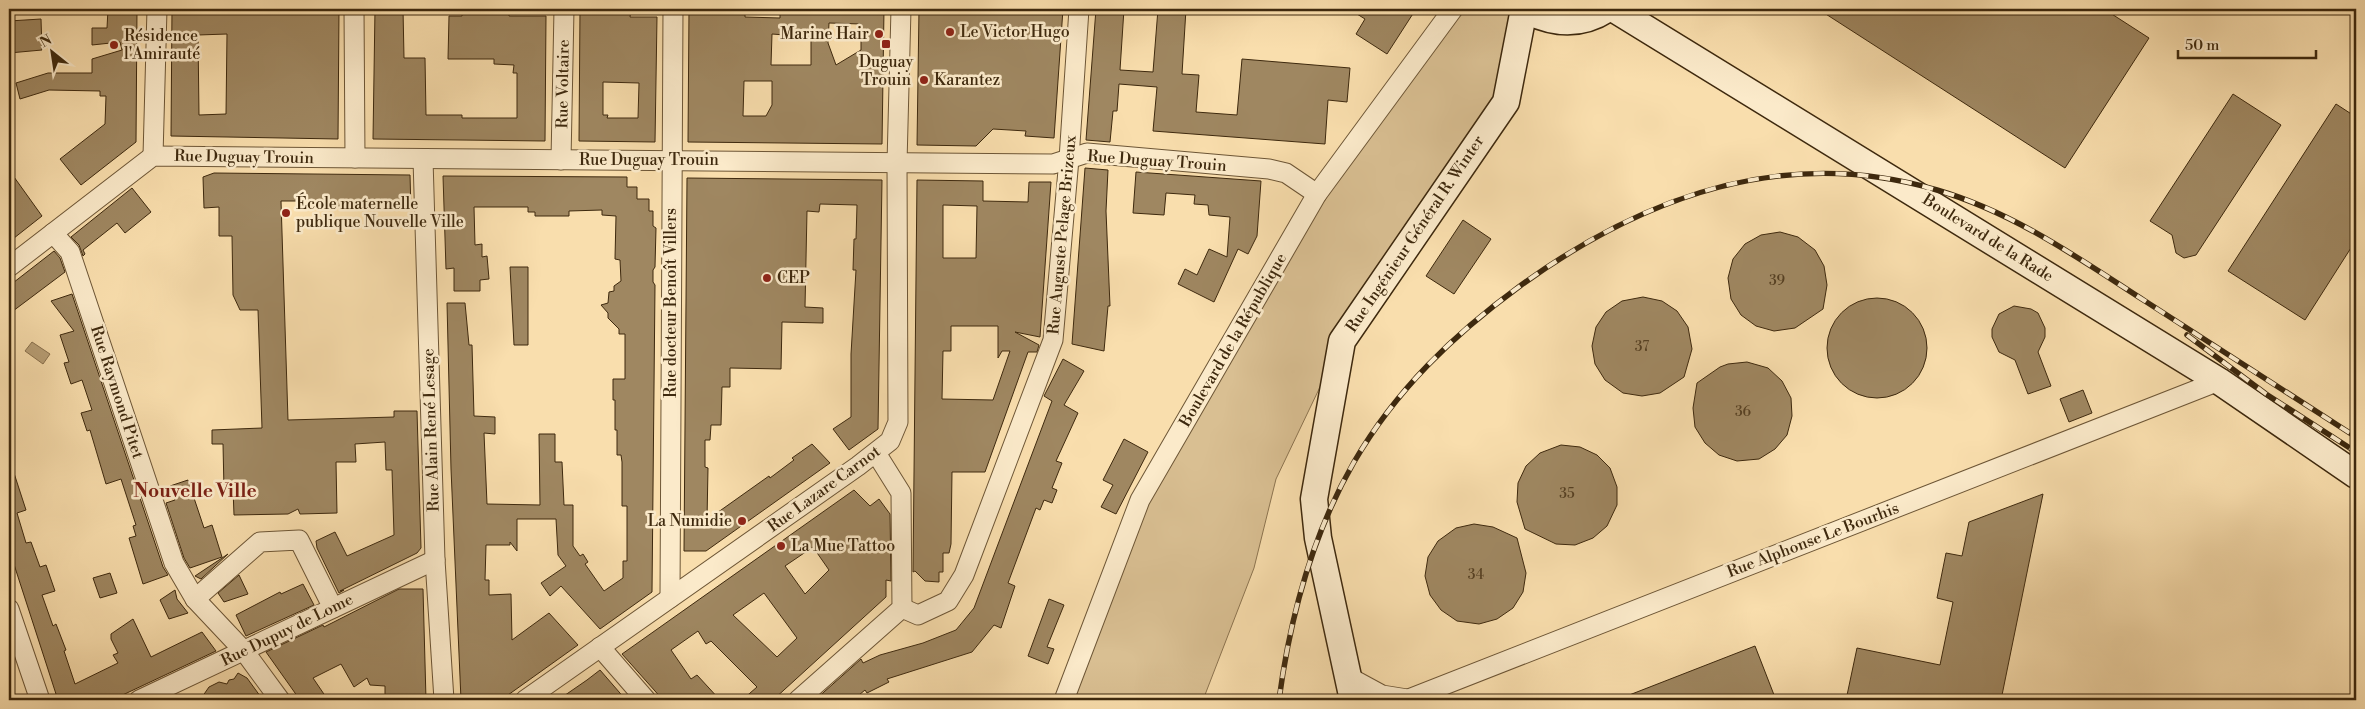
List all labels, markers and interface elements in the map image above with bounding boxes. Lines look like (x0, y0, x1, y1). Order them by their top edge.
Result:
place label: Le Victor Hugo (960, 22, 1070, 42)
place label: Marine Hair (780, 24, 869, 44)
place label: Résidence l'Amirauté (124, 26, 200, 64)
marker: Le Victor Hugo (944, 26, 956, 38)
north arrow (28, 28, 78, 78)
marker: Marine Hair (873, 28, 885, 40)
scale bar (2178, 28, 2315, 60)
text: N (37, 31, 55, 52)
text: 50 m (2185, 36, 2219, 55)
marker: Duguay Trouin (880, 38, 892, 50)
marker: Résidence l'Amirauté (108, 39, 120, 51)
street label: Rue Voltaire (552, 39, 574, 129)
place label: Duguay Trouin (859, 52, 914, 90)
place label: Karantez (934, 70, 1000, 90)
marker: Karantez (918, 74, 930, 86)
street label: Rue Ingénieur Général R. Winter (1341, 132, 1489, 336)
street label: Rue Auguste Pelage Brizeux (1043, 134, 1081, 336)
street label: Rue Duguay Trouin (174, 146, 315, 168)
street label: Rue Duguay Trouin (1087, 146, 1228, 176)
street label: Rue Duguay Trouin (579, 150, 719, 170)
street label: Boulevard de la Rade (1918, 189, 2057, 286)
place label: École maternelle publique Nouvelle Ville (296, 192, 464, 232)
marker: École maternelle publique Nouvelle Ville (280, 207, 292, 219)
street label: Rue docteur Benoît Villers (661, 208, 681, 398)
street label: Boulevard de la République (1174, 249, 1291, 431)
place label: CEP (777, 268, 810, 288)
marker: CEP (761, 272, 773, 284)
house number: 39 (1769, 272, 1785, 290)
street label: Rue Raymond Pitet (86, 323, 148, 461)
house number: 37 (1635, 338, 1649, 356)
street label: Rue Alain René Lesage (418, 348, 444, 512)
house number: 36 (1735, 403, 1752, 421)
street label: Rue Lazare Carnot (764, 441, 885, 537)
district label: Nouvelle Ville (133, 479, 257, 503)
house number: 35 (1559, 485, 1575, 503)
street label: Rue Alphonse Le Bourhis (1724, 498, 1902, 582)
place label: La Numidie (647, 511, 732, 531)
marker: La Numidie (736, 515, 748, 527)
place label: La Mue Tattoo (791, 536, 895, 556)
marker: La Mue Tattoo (775, 540, 787, 552)
house number: 34 (1468, 566, 1484, 584)
street label: Rue Dupuy de Lome (218, 589, 356, 671)

